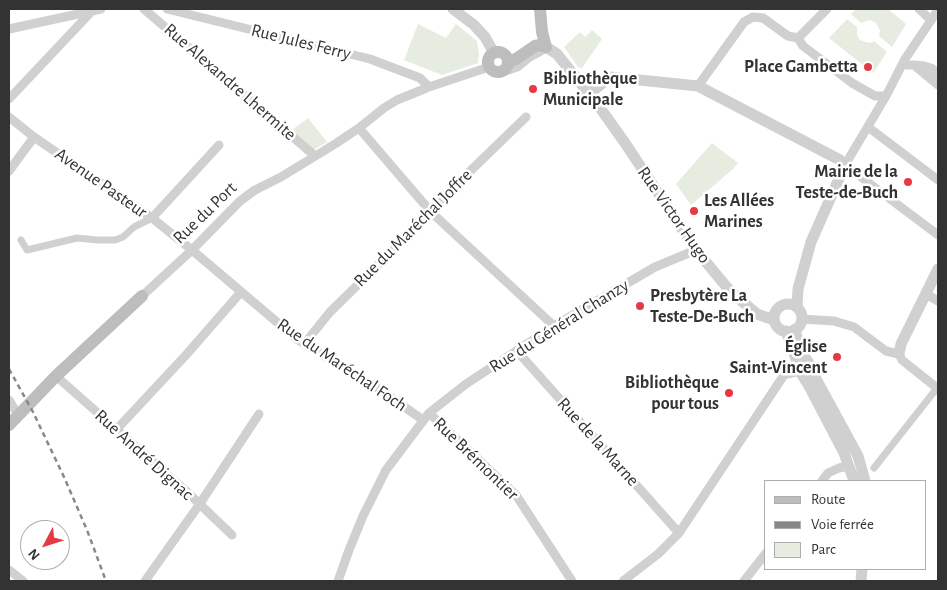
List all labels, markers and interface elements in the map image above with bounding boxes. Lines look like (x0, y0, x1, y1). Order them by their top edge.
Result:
street label: Rue Alexandre Lhermite (160, 19, 300, 145)
street label: Rue Jules Ferry (249, 19, 353, 65)
place label: Place Gambetta (744, 56, 858, 78)
marker: Place Gambetta (862, 61, 874, 73)
place label: Bibliothèque Municipale (543, 68, 637, 110)
marker: Bibliothèque Municipale (527, 83, 539, 95)
street label: Avenue Pasteur (51, 143, 151, 223)
place label: Mairie de la Teste-de-Buch (796, 161, 898, 203)
street label: Rue Victor Hugo (633, 162, 715, 268)
street label: Rue du Maréchal Joffre (349, 164, 477, 292)
marker: Mairie de la Teste-de-Buch (902, 176, 914, 188)
street label: Rue du Port (169, 177, 241, 249)
place label: Les Allées Marines (704, 190, 774, 232)
marker: Les Allées Marines (688, 205, 700, 217)
street label: Rue du Général Chanzy (485, 274, 633, 378)
place label: Presbytère La Teste-De-Buch (650, 285, 754, 328)
marker: Presbytère La Teste-De-Buch (634, 300, 646, 312)
street label: Rue du Maréchal Foch (273, 314, 411, 416)
place label: Église Saint-Vincent (729, 336, 827, 378)
marker: Église Saint-Vincent (831, 351, 843, 363)
place label: Bibliothèque pour tous (625, 372, 719, 414)
marker: Bibliothèque pour tous (723, 387, 735, 399)
street label: Rue de la Marne (553, 393, 643, 491)
street label: Rue André Dignac (90, 405, 198, 505)
street label: Rue Brémontier (429, 413, 523, 505)
legend (764, 480, 927, 570)
text: Route (811, 492, 845, 507)
text: Voie ferrée (811, 517, 874, 532)
north arrow (20, 520, 70, 570)
text: Parc (811, 542, 836, 557)
text: N (26, 546, 43, 562)

